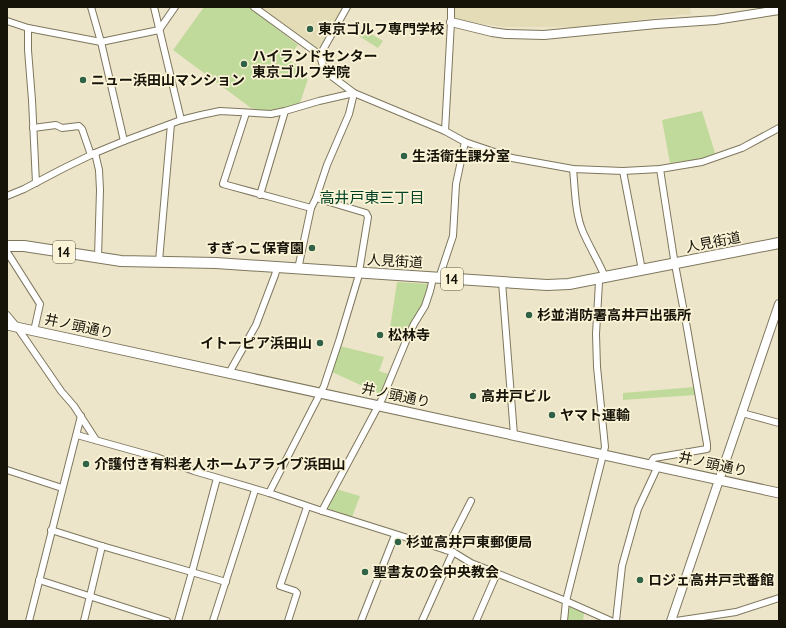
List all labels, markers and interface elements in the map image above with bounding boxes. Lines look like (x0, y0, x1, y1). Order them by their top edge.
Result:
place label: 東京ゴルフ専門学校 (318, 20, 444, 38)
marker: 東京ゴルフ専門学校 (305, 24, 315, 34)
place label: ハイランドセンター 東京ゴルフ学院 (252, 47, 378, 81)
marker: ハイランドセンター 東京ゴルフ学院 (239, 59, 249, 69)
place label: ニュー浜田山マンション (91, 71, 245, 89)
marker: ニュー浜田山マンション (78, 75, 88, 85)
place label: 生活衛生課分室 (412, 147, 510, 165)
marker: 生活衛生課分室 (399, 151, 409, 161)
district label: 高井戸東三丁目 (319, 189, 425, 207)
street label: 人見街道 (684, 228, 742, 256)
place label: すぎっこ保育園 (207, 239, 304, 257)
road number: 14 (53, 241, 75, 263)
marker: すぎっこ保育園 (307, 243, 317, 253)
street label: 人見街道 (367, 251, 423, 271)
road number: 14 (441, 268, 463, 290)
place label: 杉並消防署高井戸出張所 (537, 306, 691, 324)
street label: 井ノ頭通り (43, 310, 115, 342)
marker: 杉並消防署高井戸出張所 (524, 310, 534, 320)
place label: 松林寺 (388, 326, 430, 344)
marker: 松林寺 (375, 330, 385, 340)
place label: イトーピア浜田山 (200, 334, 312, 352)
marker: イトーピア浜田山 (315, 338, 325, 348)
street label: 井ノ頭通り (360, 379, 432, 411)
place label: 高井戸ビル (481, 387, 551, 405)
marker: 高井戸ビル (468, 391, 478, 401)
place label: ヤマト運輸 (560, 406, 630, 424)
marker: ヤマト運輸 (547, 410, 557, 420)
street label: 井ノ頭通り (677, 448, 749, 480)
place label: 介護付き有料老人ホームアライブ浜田山 (94, 455, 346, 473)
marker: 介護付き有料老人ホームアライブ浜田山 (81, 459, 91, 469)
place label: 杉並高井戸東郵便局 (406, 533, 532, 551)
marker: 杉並高井戸東郵便局 (393, 537, 403, 547)
place label: 聖書友の会中央教会 (373, 563, 499, 581)
marker: 聖書友の会中央教会 (360, 567, 370, 577)
place label: ロジェ高井戸弐番館 (648, 571, 774, 589)
marker: ロジェ高井戸弐番館 (635, 575, 645, 585)

